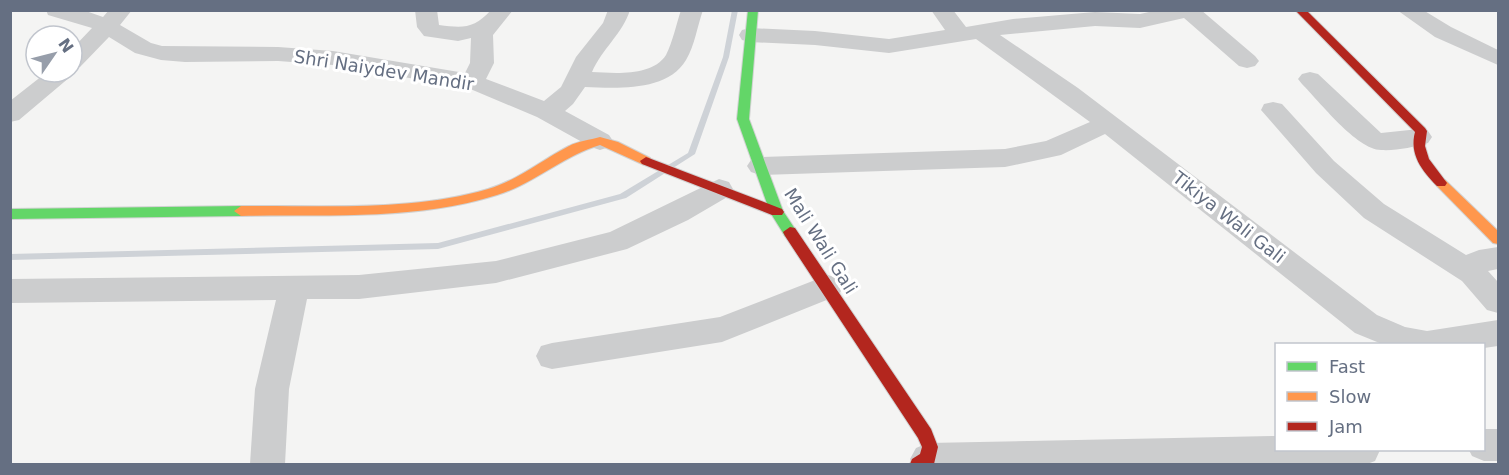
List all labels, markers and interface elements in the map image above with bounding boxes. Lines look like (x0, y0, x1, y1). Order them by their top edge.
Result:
north arrow (24, 24, 84, 84)
text: N (54, 35, 77, 57)
street label: Shri Naiydev Mandir (293, 45, 476, 95)
street label: Tikiya Wali Gali (1168, 166, 1289, 267)
street label: Mali Wali Gali (780, 184, 862, 298)
legend (1275, 343, 1485, 451)
text: Fast (1329, 356, 1365, 377)
text: Slow (1329, 386, 1371, 407)
text: Jam (1328, 416, 1363, 437)

